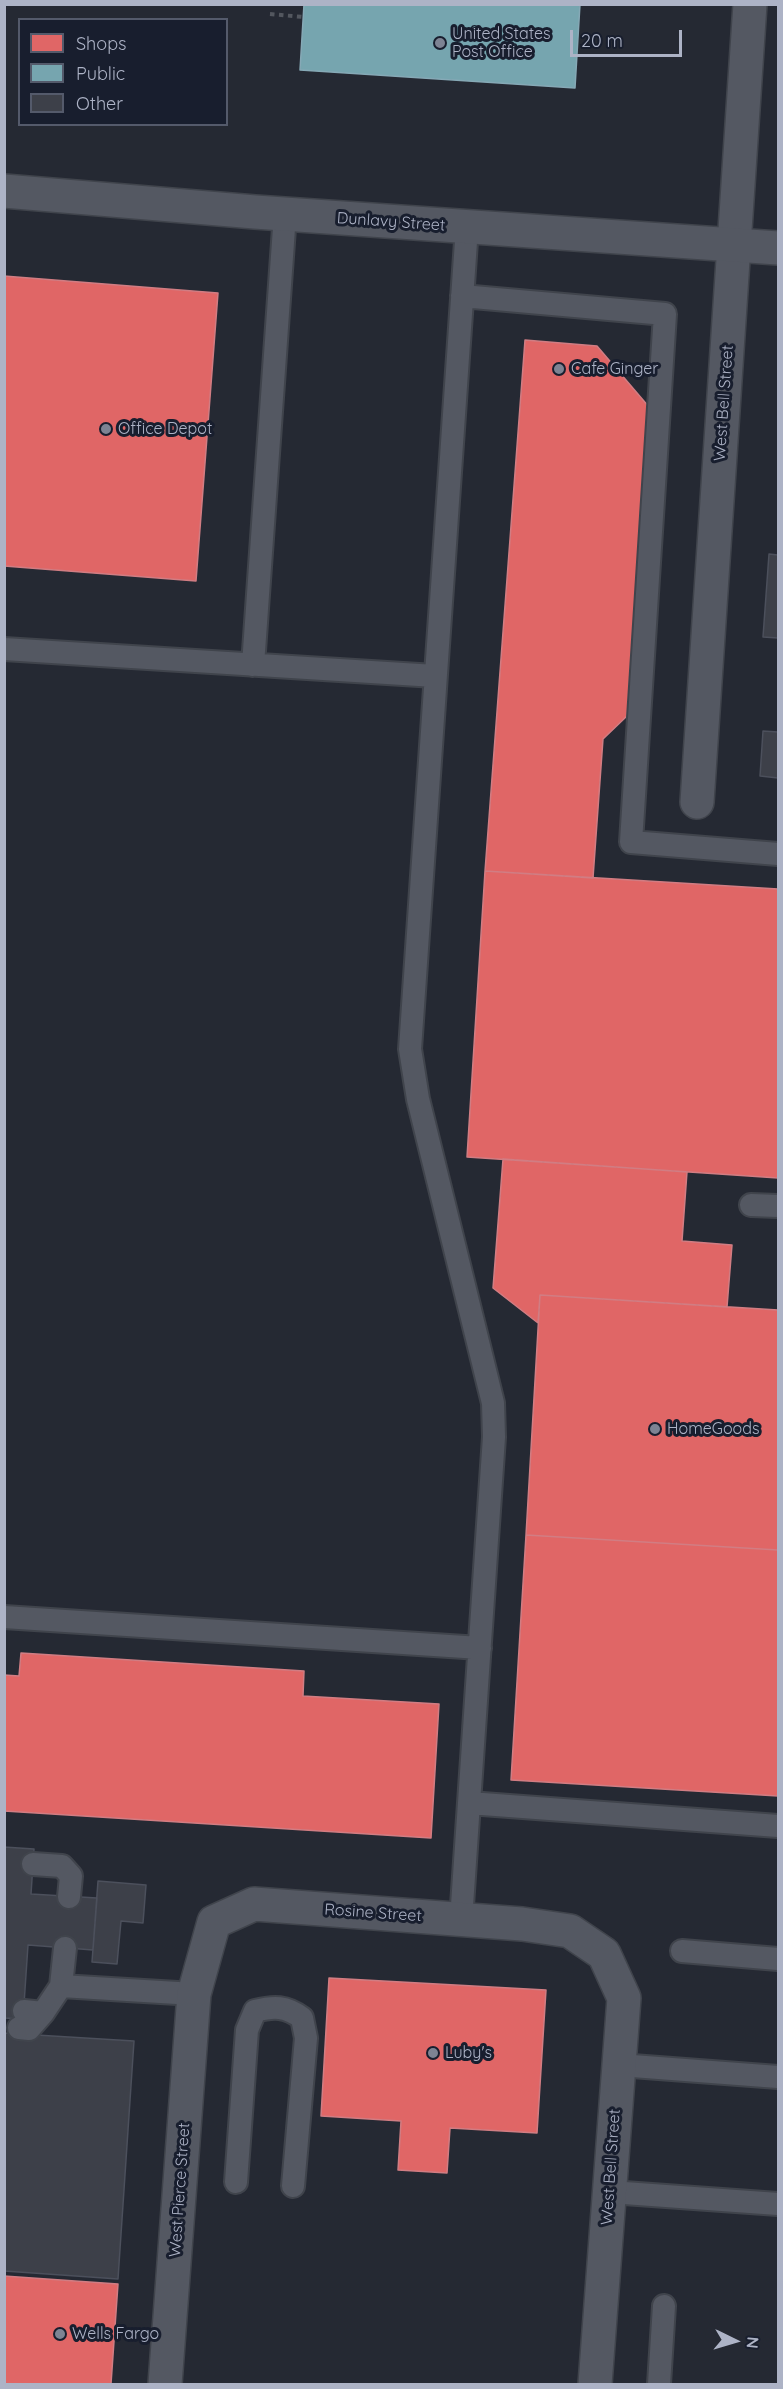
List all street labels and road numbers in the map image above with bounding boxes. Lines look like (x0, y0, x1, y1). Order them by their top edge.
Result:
street label: Dunlavy Street (336, 209, 446, 235)
street label: West Bell Street (710, 344, 738, 462)
street label: Rosine Street (324, 1900, 422, 1926)
street label: West Bell Street (597, 2108, 625, 2226)
street label: West Pierce Street (166, 2122, 194, 2258)

